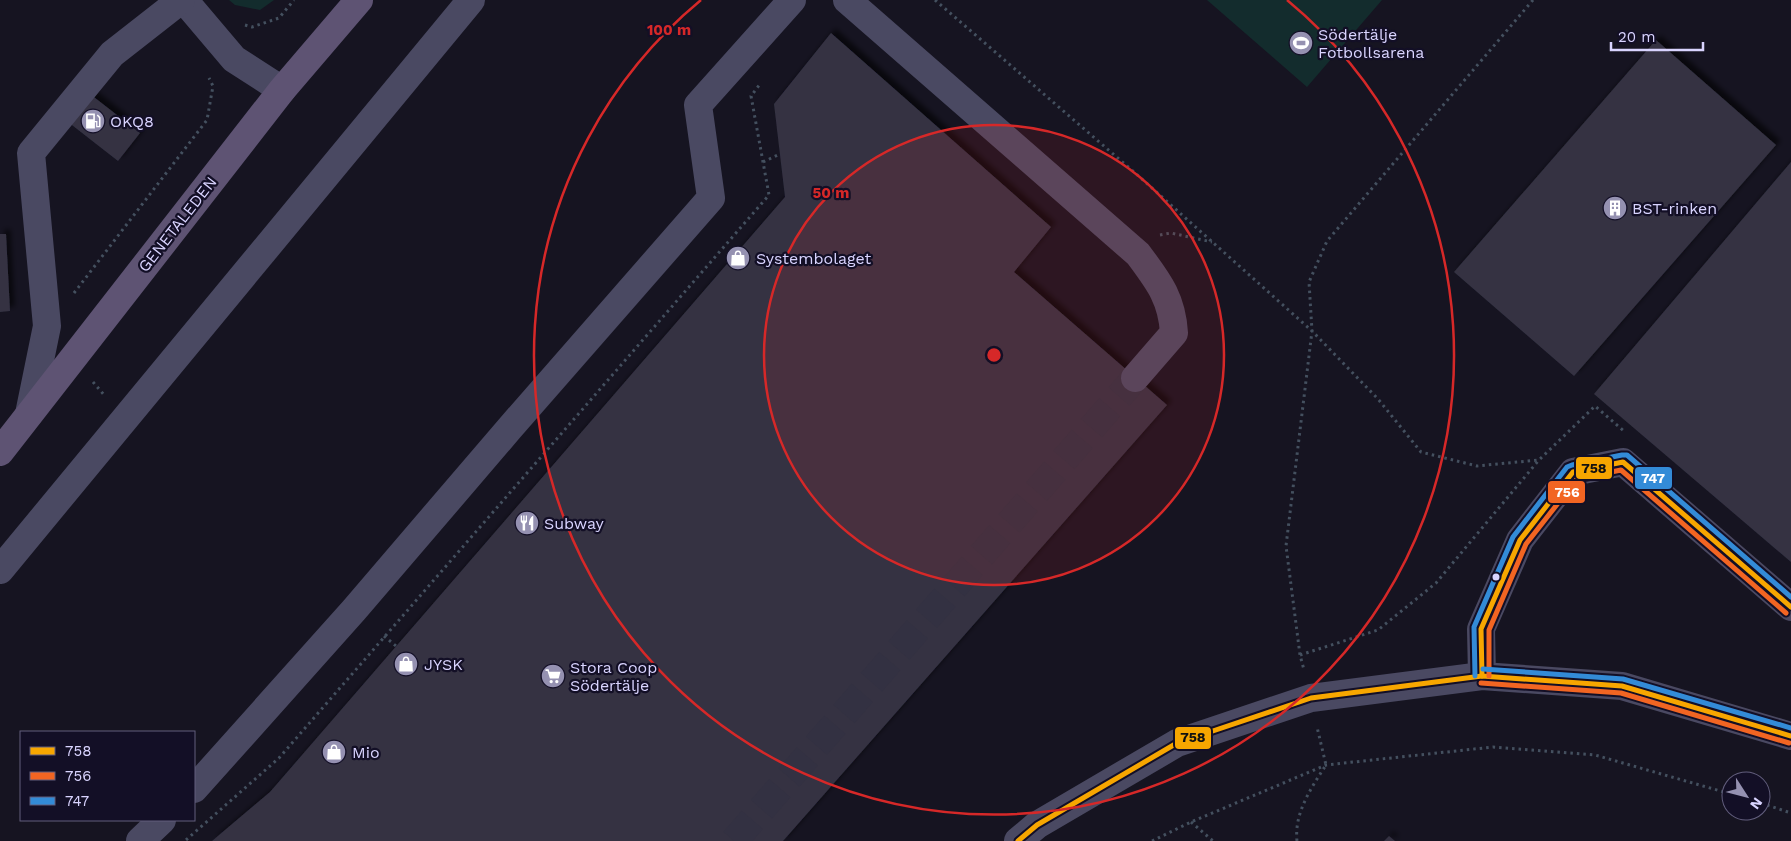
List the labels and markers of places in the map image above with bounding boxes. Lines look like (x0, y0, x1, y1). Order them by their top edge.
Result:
place label: Södertälje Fotbollsarena (1318, 25, 1424, 62)
sports icon: Södertälje Fotbollsarena (1288, 30, 1314, 56)
fuel station icon: OKQ8 (80, 108, 106, 134)
place label: OKQ8 (110, 112, 154, 131)
building icon: BST-rinken (1602, 195, 1628, 221)
place label: BST-rinken (1632, 199, 1717, 218)
shop icon: Systembolaget (725, 245, 751, 271)
place label: Systembolaget (756, 249, 872, 268)
centre of rings (985, 346, 1003, 364)
restaurant icon: Subway (514, 510, 540, 536)
place label: Subway (544, 514, 605, 533)
unlabelled marker (1491, 572, 1501, 582)
shop icon: JYSK (393, 651, 419, 677)
place label: JYSK (424, 655, 463, 674)
place label: Stora Coop Södertälje (570, 658, 657, 695)
supermarket icon: Stora Coop Södertälje (540, 663, 566, 689)
shop icon: Mio (321, 739, 347, 765)
place label: Mio (352, 743, 380, 762)

